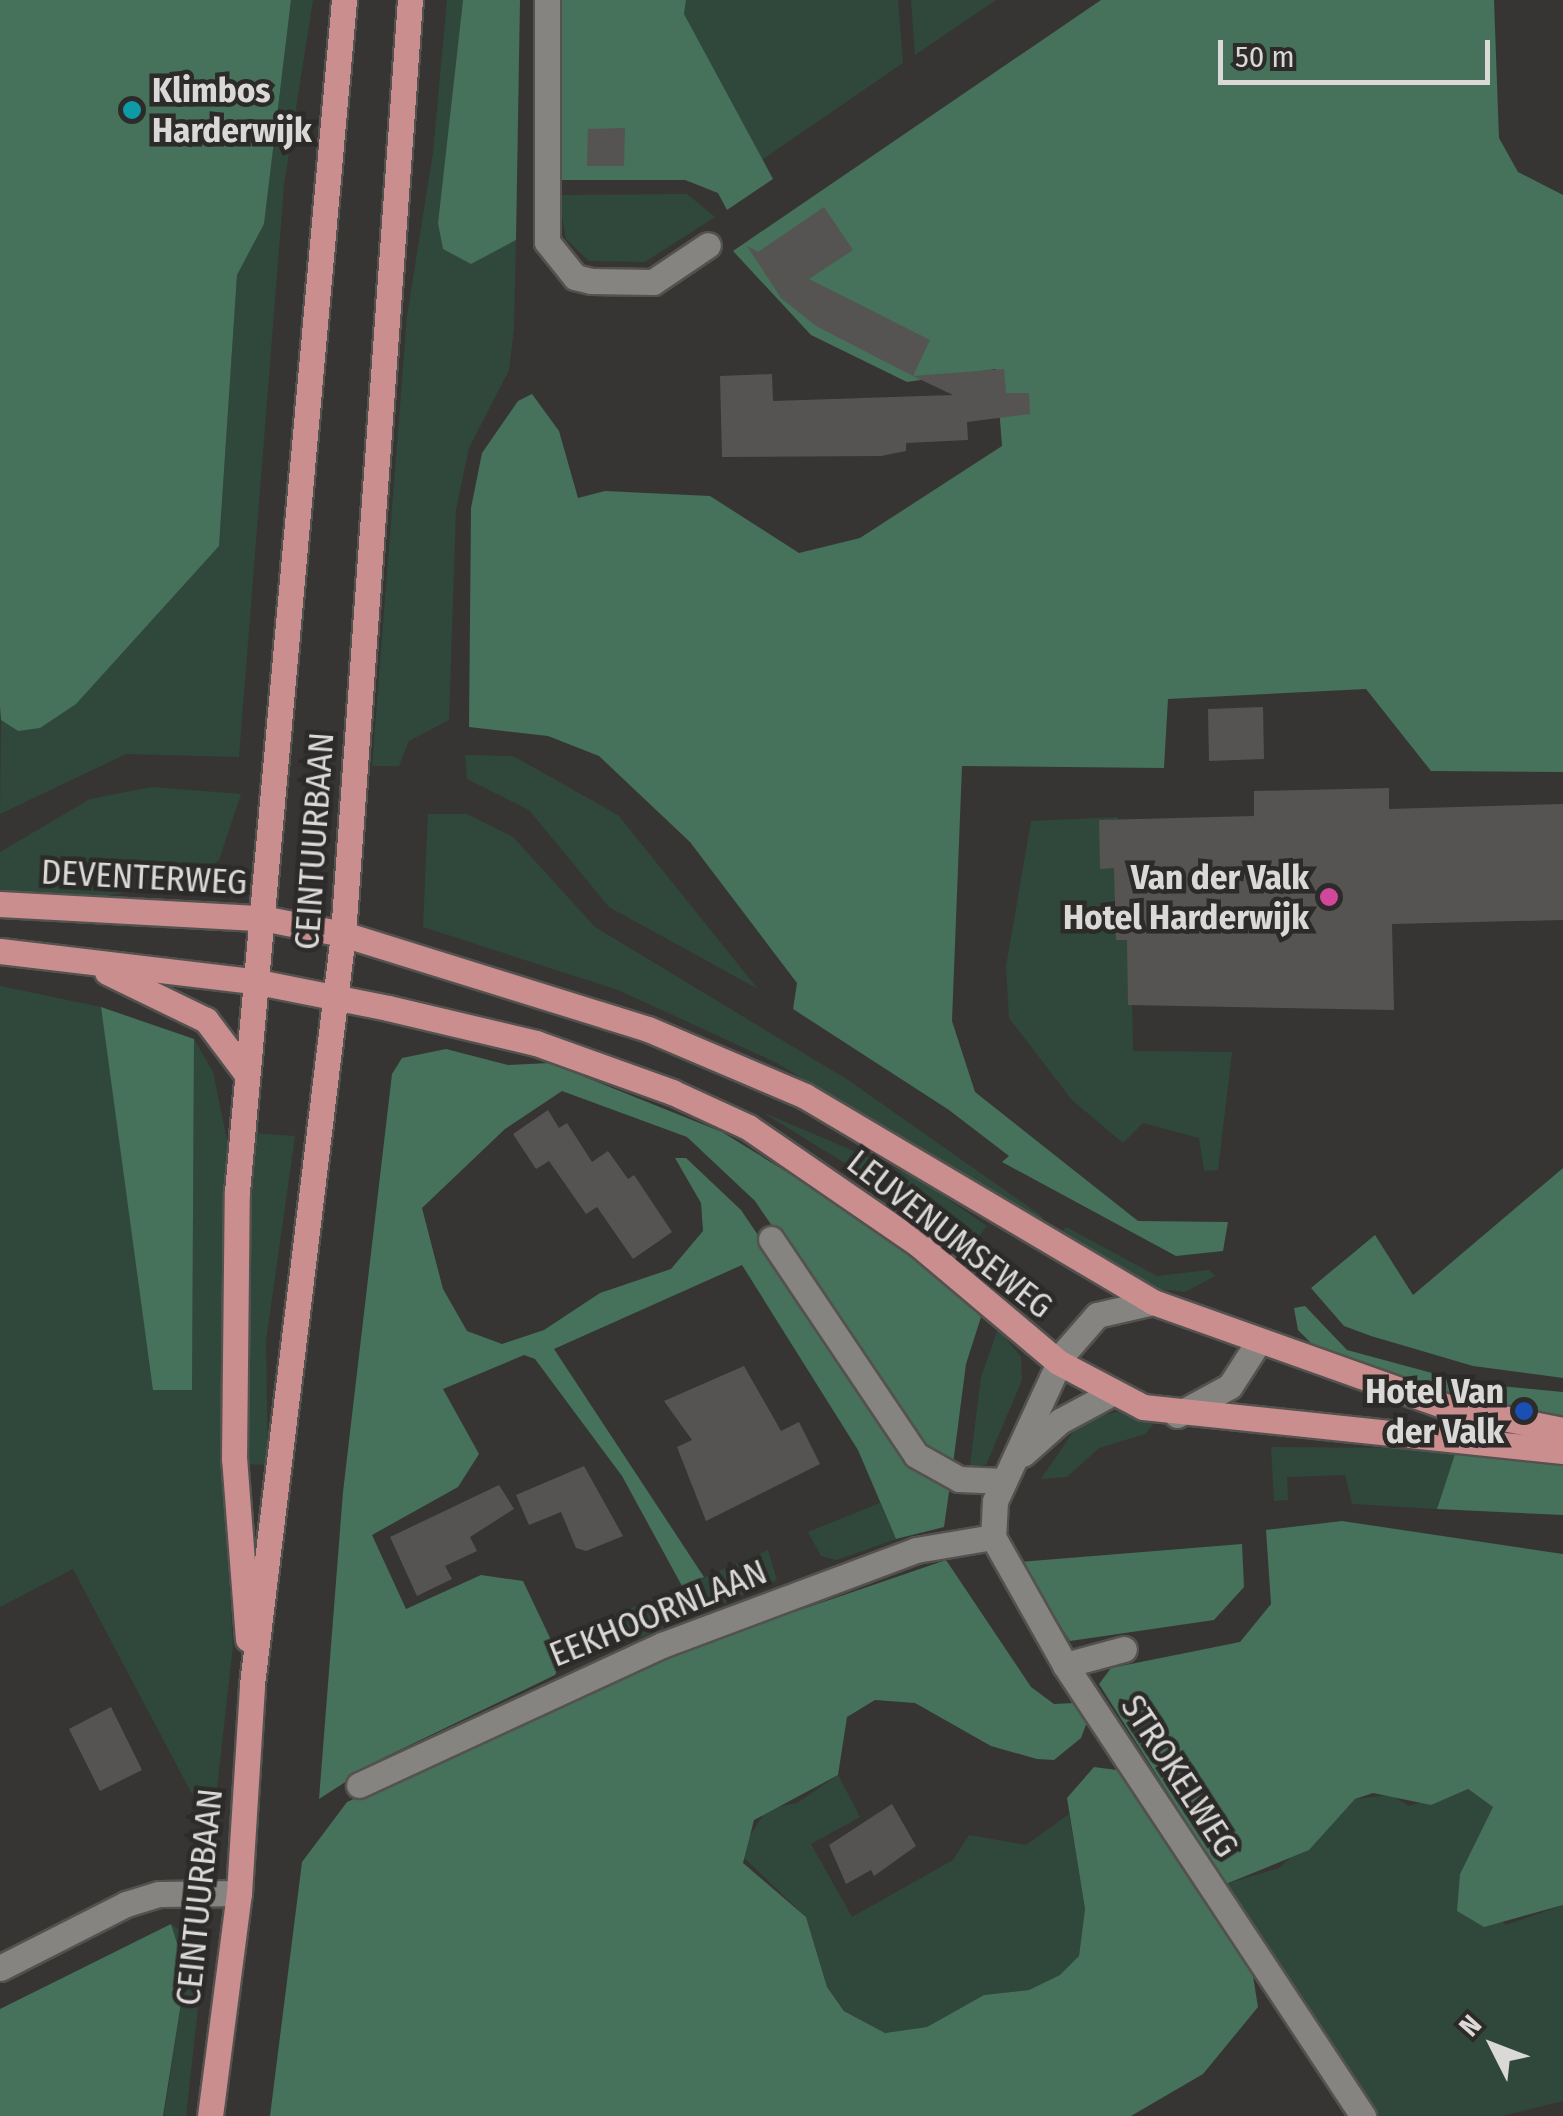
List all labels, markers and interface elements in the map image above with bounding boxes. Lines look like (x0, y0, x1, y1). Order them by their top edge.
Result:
scale bar (1223, 20, 1496, 82)
text: 50 m (1235, 39, 1295, 75)
place label: Klimbos Harderwijk (152, 69, 312, 151)
marker: Klimbos Harderwijk (121, 99, 143, 121)
street label: CEINTUURBAAN (285, 731, 343, 951)
street label: DEVENTERWEG (40, 851, 248, 903)
place label: Van der Valk Hotel Harderwijk (1063, 856, 1309, 938)
marker: Van der Valk Hotel Harderwijk (1318, 886, 1340, 908)
street label: LEUVENUMSEWEG (839, 1141, 1061, 1327)
place label: Hotel Van der Valk (1365, 1370, 1504, 1452)
marker: Hotel Van der Valk (1513, 1400, 1535, 1422)
street label: EEKHOORNLAAN (543, 1550, 773, 1676)
street label: STROKELWEG (1112, 1687, 1248, 1865)
street label: CEINTUURBAAN (167, 1786, 231, 2008)
north arrow (1443, 1996, 1543, 2096)
text: N (1452, 2008, 1488, 2043)

